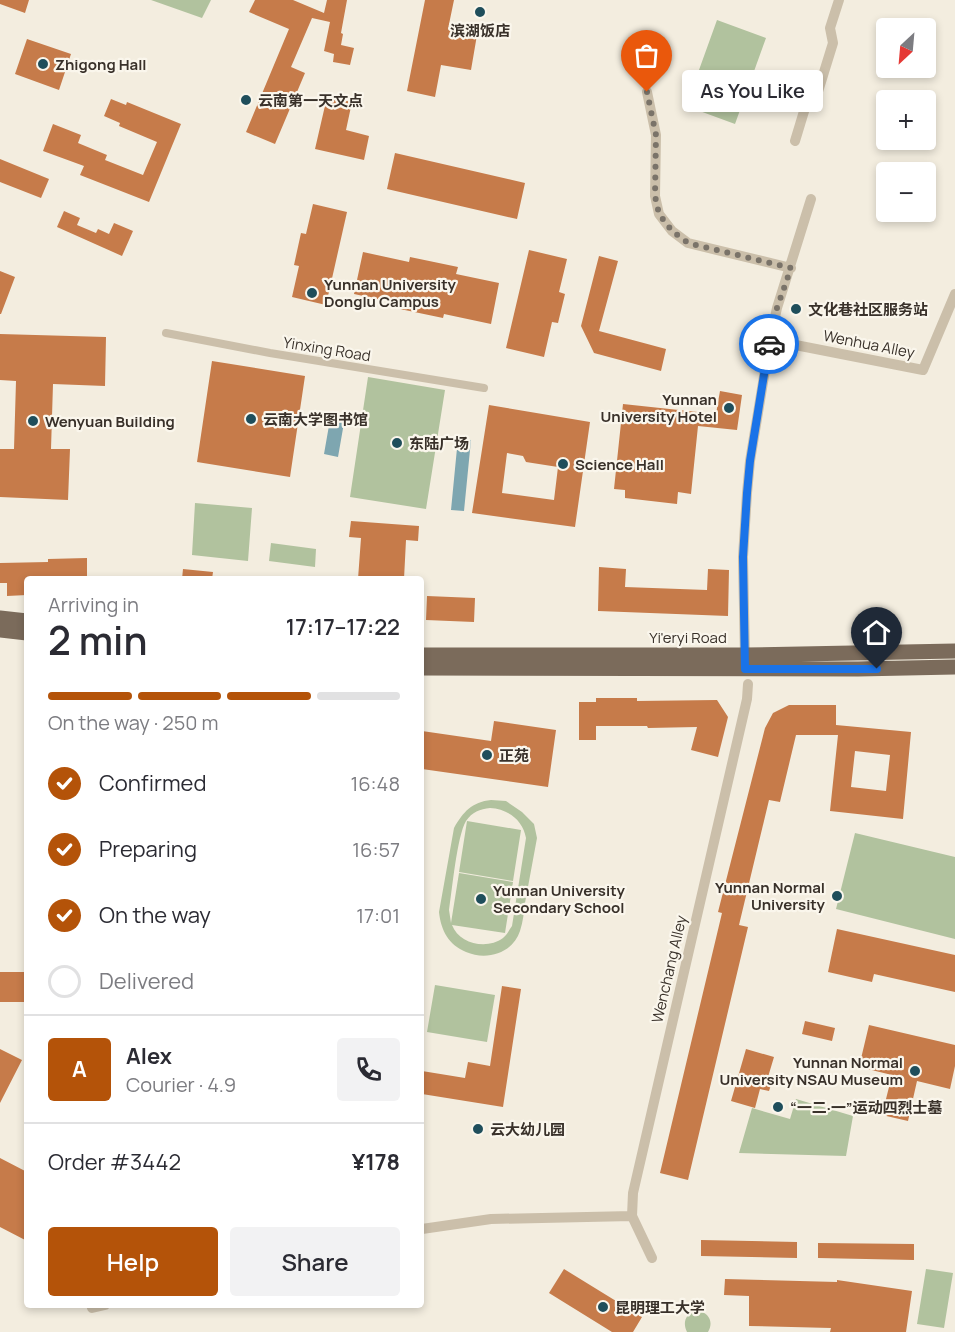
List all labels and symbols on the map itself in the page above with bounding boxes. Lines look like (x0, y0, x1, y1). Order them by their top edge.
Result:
marker: 滨湖饭店 (473, 5, 487, 19)
north arrow (876, 18, 936, 78)
place label: 滨湖饭店 (450, 20, 510, 41)
pin (621, 30, 672, 92)
place label: Zhigong Hall (55, 54, 147, 75)
marker: Zhigong Hall (36, 57, 50, 71)
callout: As You Like (683, 71, 824, 113)
place label: 云南第一天文点 (258, 90, 363, 111)
marker: 云南第一天文点 (239, 93, 253, 107)
place label: Yunnan University Donglu Campus (324, 274, 456, 312)
marker: Yunnan University Donglu Campus (305, 286, 319, 300)
place label: 文化巷社区服务站 (808, 299, 928, 320)
marker: 文化巷社区服务站 (789, 302, 803, 316)
courier (739, 314, 799, 374)
street label: Wenhua Alley (821, 325, 917, 363)
street label: Yinxing Road (282, 332, 372, 366)
place label: Yunnan University Hotel (600, 389, 717, 427)
marker: Yunnan University Hotel (722, 401, 736, 415)
place label: 云南大学图书馆 (263, 409, 368, 430)
place label: Wenyuan Building (45, 411, 175, 432)
marker: 云南大学图书馆 (244, 412, 258, 426)
marker: Wenyuan Building (26, 414, 40, 428)
place label: 东陆广场 (409, 433, 469, 454)
marker: 东陆广场 (390, 436, 404, 450)
place label: Science Hall (575, 454, 664, 475)
marker: Science Hall (556, 457, 570, 471)
pin (851, 607, 902, 669)
street label: Yi'eryi Road (649, 627, 727, 648)
place label: 正苑 (499, 745, 529, 766)
marker: 正苑 (480, 748, 494, 762)
place label: Yunnan Normal University (715, 877, 826, 915)
place label: Yunnan University Secondary School (493, 880, 625, 918)
marker: Yunnan Normal University (830, 889, 844, 903)
marker: Yunnan University Secondary School (474, 892, 488, 906)
street label: Wenchang Alley (646, 913, 692, 1025)
place label: Yunnan Normal University NSAU Museum (719, 1052, 903, 1090)
marker: Yunnan Normal University NSAU Museum (908, 1064, 922, 1078)
place label: “一二·一”运动四烈士墓 (790, 1097, 943, 1118)
marker: “一二·一”运动四烈士墓 (771, 1100, 785, 1114)
place label: 云大幼儿园 (490, 1119, 565, 1140)
marker: 云大幼儿园 (471, 1122, 485, 1136)
place label: 昆明理工大学 (615, 1297, 705, 1318)
marker: 昆明理工大学 (596, 1300, 610, 1314)

